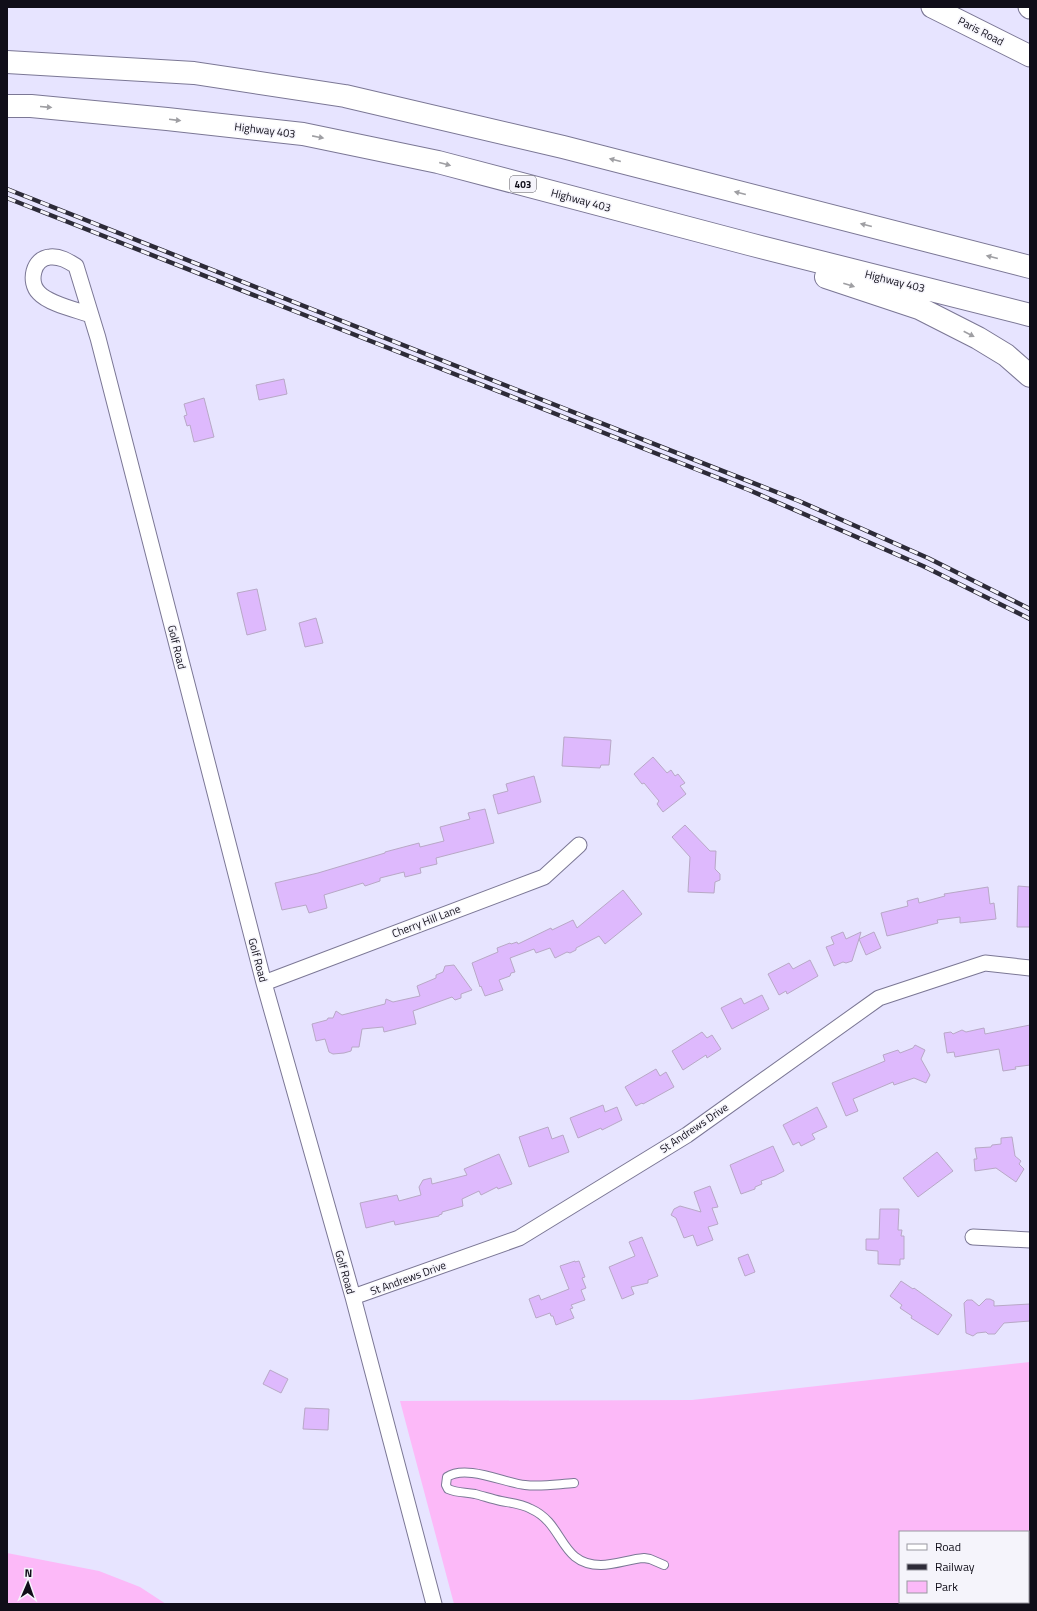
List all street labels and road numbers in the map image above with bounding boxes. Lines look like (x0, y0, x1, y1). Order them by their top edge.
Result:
street label: Paris Road (955, 13, 1007, 49)
street label: Highway 403 (234, 118, 296, 142)
road number: 403 (510, 176, 536, 192)
street label: Highway 403 (549, 184, 613, 216)
street label: Highway 403 (863, 266, 927, 296)
street label: Golf Road (164, 623, 190, 671)
street label: Cherry Hill Lane (389, 900, 463, 941)
street label: Golf Road (244, 936, 272, 984)
street label: St Andrews Drive (657, 1099, 732, 1157)
street label: Golf Road (331, 1248, 359, 1296)
street label: St Andrews Drive (368, 1257, 449, 1299)

